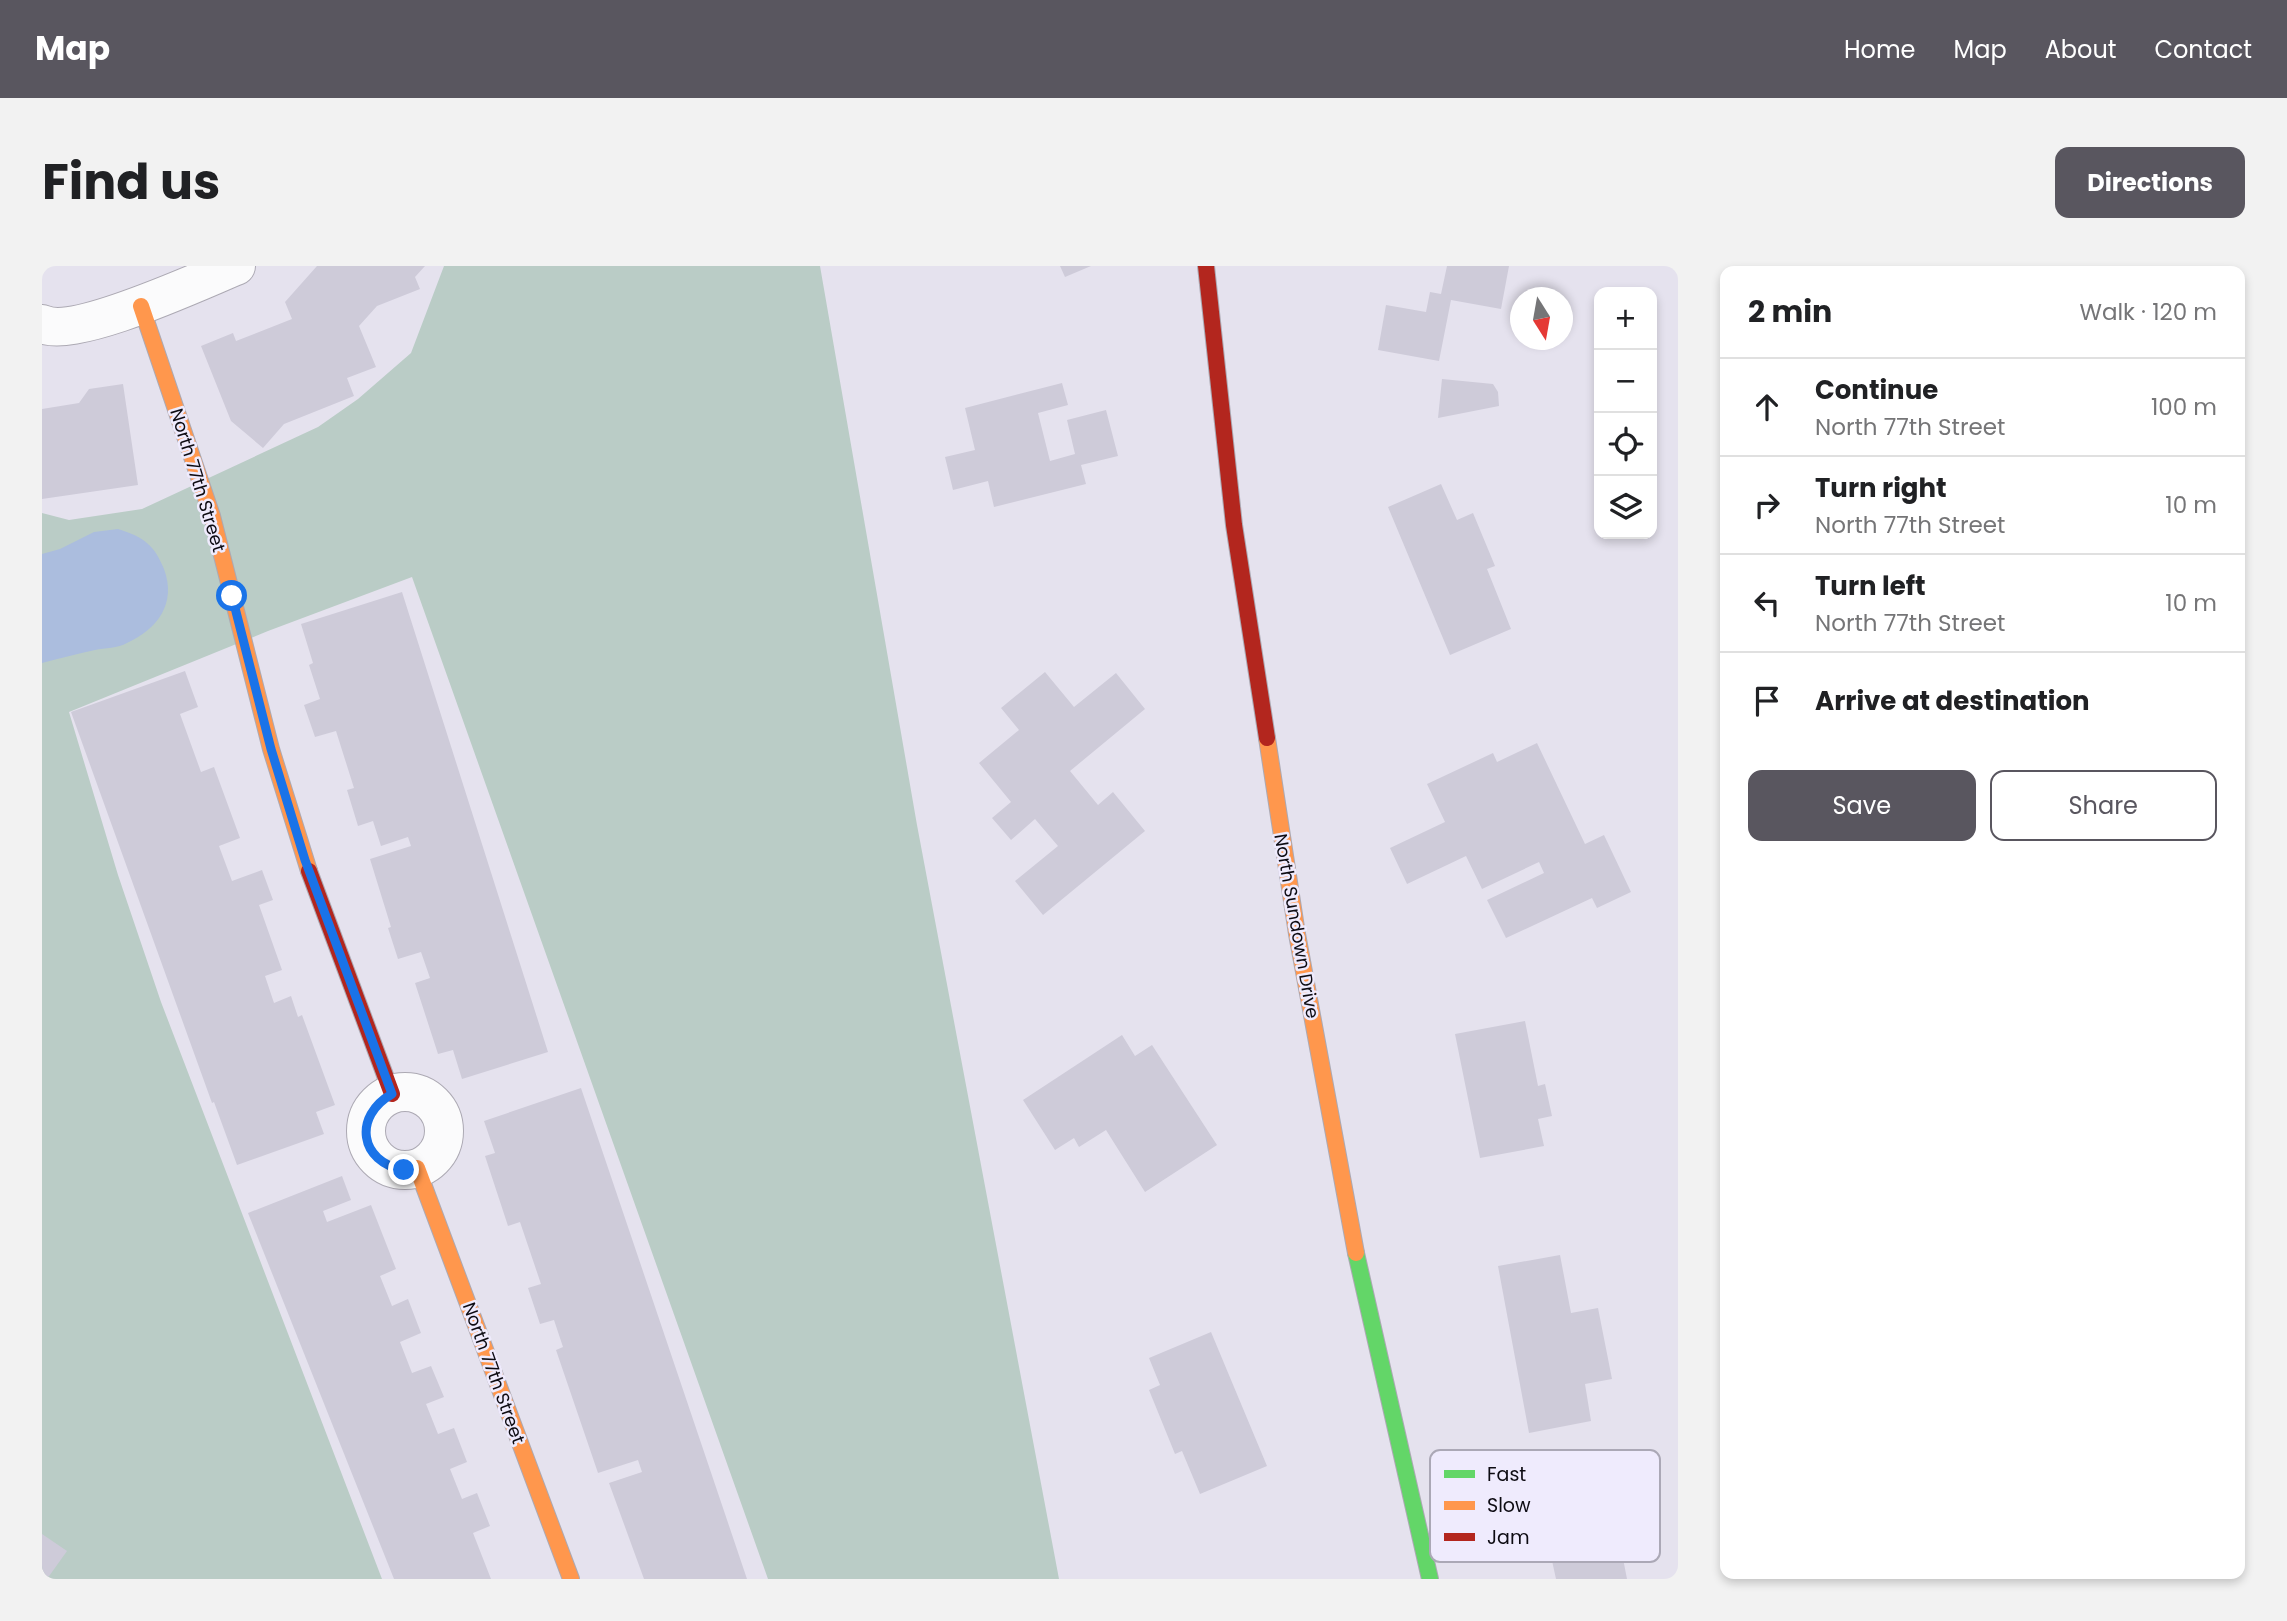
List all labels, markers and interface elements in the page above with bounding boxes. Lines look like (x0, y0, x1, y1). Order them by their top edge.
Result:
text: Map (35, 25, 110, 72)
text: Home (1844, 33, 1916, 66)
text: Map (1954, 33, 2007, 66)
text: About (2045, 33, 2116, 66)
text: Contact (2154, 33, 2252, 66)
button: Directions (2055, 147, 2245, 218)
text: Find us (42, 148, 220, 216)
north arrow (1510, 287, 1573, 350)
map controls (1594, 287, 1657, 539)
button: + (1594, 287, 1657, 350)
text: 2 min (1748, 290, 1832, 333)
text: Walk · 120 m (2079, 296, 2217, 328)
button: − (1594, 350, 1657, 413)
text: Continue (1815, 372, 1938, 408)
icon: ahead (1748, 388, 1786, 426)
text: 100 m (2151, 391, 2217, 423)
street label: North 77th Street (164, 405, 232, 555)
text: North 77th Street (1815, 411, 2005, 443)
button: locate (1594, 413, 1657, 476)
text: Turn right (1815, 470, 1947, 506)
button: layers (1594, 476, 1657, 539)
icon: right (1748, 486, 1786, 524)
text: 10 m (2165, 489, 2217, 521)
text: North 77th Street (1815, 509, 2005, 541)
text: Turn left (1815, 568, 1926, 604)
route start (216, 580, 247, 611)
icon: left (1748, 584, 1786, 622)
text: 10 m (2165, 587, 2217, 619)
text: North 77th Street (1815, 607, 2005, 639)
icon: arrive (1748, 682, 1786, 720)
text: Arrive at destination (1815, 683, 2090, 719)
button: Save (1748, 770, 1976, 841)
button: Share (1990, 770, 2217, 841)
street label: North Sundown Drive (1268, 832, 1326, 1020)
route end (388, 1154, 419, 1185)
street label: North 77th Street (457, 1299, 531, 1447)
legend (1430, 1450, 1660, 1562)
text: Fast (1487, 1461, 1526, 1488)
text: Slow (1487, 1492, 1531, 1519)
text: Jam (1487, 1524, 1529, 1551)

